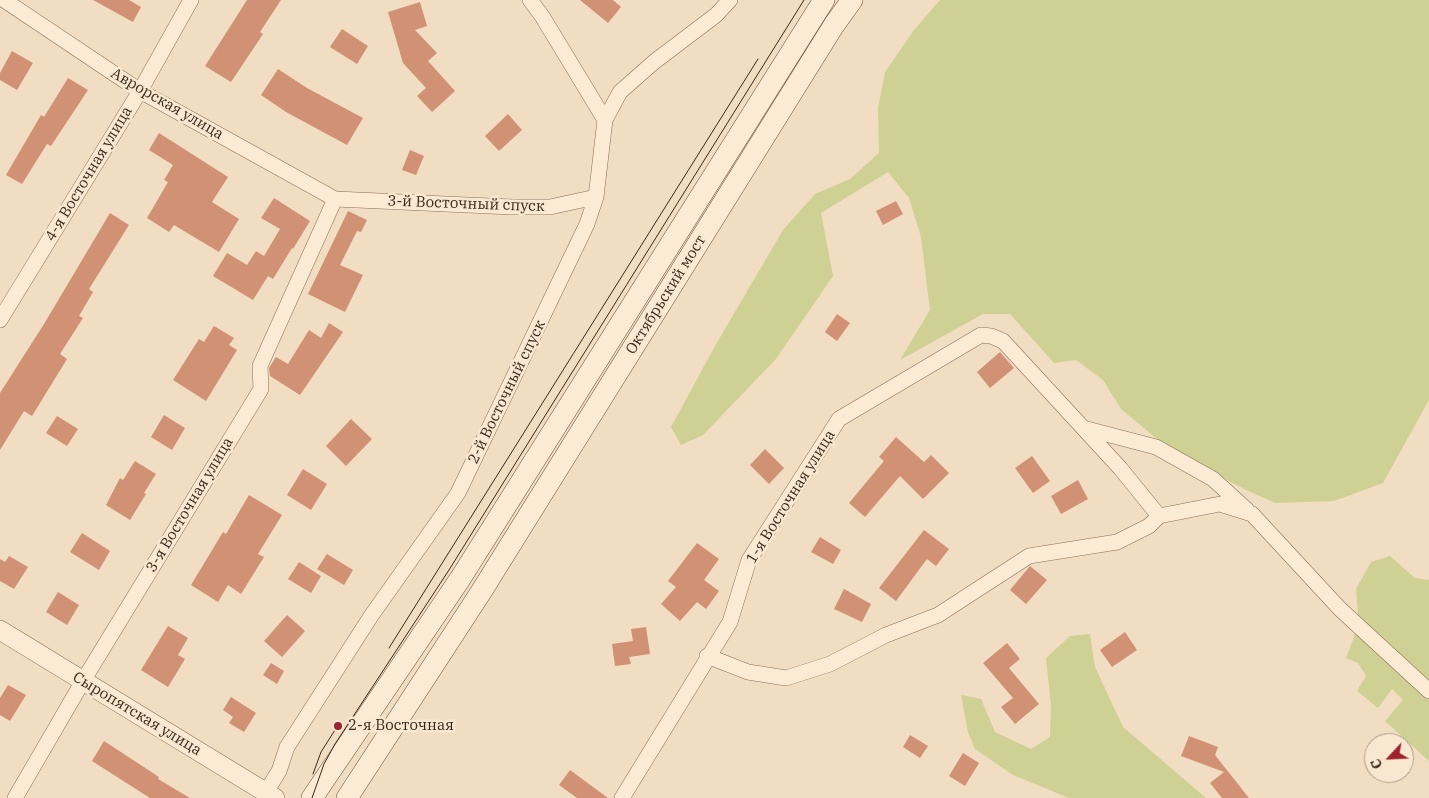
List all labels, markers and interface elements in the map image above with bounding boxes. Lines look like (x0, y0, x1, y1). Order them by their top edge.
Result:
street label: Аврорская улица (107, 64, 227, 144)
street label: 4-я Восточная улица (42, 103, 136, 245)
street label: 3-й Восточный спуск (387, 192, 545, 216)
street label: Октябрьский мост (622, 232, 710, 358)
street label: 2-й Восточный спуск (464, 317, 550, 467)
street label: 1-я Восточная улица (743, 427, 839, 567)
street label: 3-я Восточная улица (143, 434, 237, 576)
street label: Сыропятская улица (69, 668, 205, 760)
place label: 2-я Восточная (348, 717, 454, 735)
marker: 2-я Восточная (332, 720, 344, 732)
north arrow (1364, 733, 1414, 783)
text: С (1366, 756, 1386, 772)

